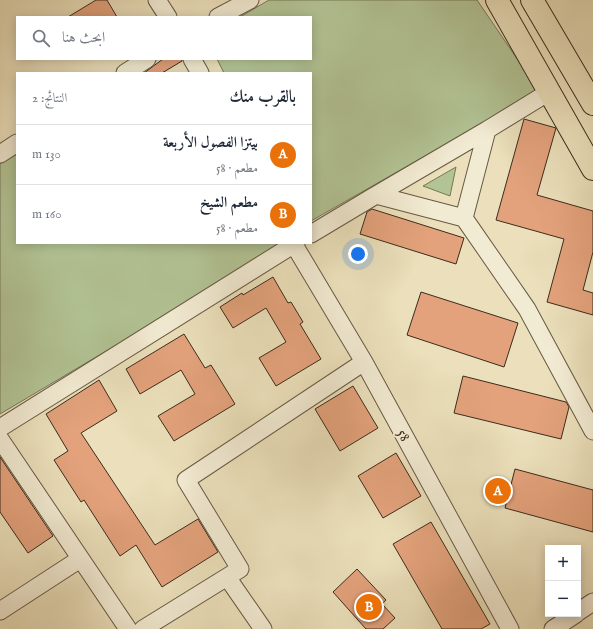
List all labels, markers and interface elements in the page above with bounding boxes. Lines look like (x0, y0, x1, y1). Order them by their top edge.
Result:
search box (16, 16, 312, 60)
icon: search (30, 27, 52, 49)
text: ابحث هنا (62, 28, 105, 47)
text: بالقرب منك (229, 87, 296, 108)
text: النتائج: 2 (32, 90, 67, 107)
text: بيتزا الفصول الأربعة (163, 133, 258, 152)
text: 130 m (32, 146, 61, 163)
text: A (279, 146, 287, 163)
text: مطعم · 58 (216, 160, 258, 177)
text: مطعم الشيخ (200, 193, 258, 212)
text: 160 m (32, 206, 62, 223)
text: B (279, 206, 287, 223)
text: مطعم · 58 (216, 220, 258, 237)
your location (348, 244, 368, 264)
street label: 58 (393, 426, 415, 445)
pin: A (485, 476, 511, 506)
map controls (545, 545, 581, 617)
button: + (545, 545, 581, 581)
button: − (545, 581, 581, 617)
pin: B (356, 592, 382, 622)

